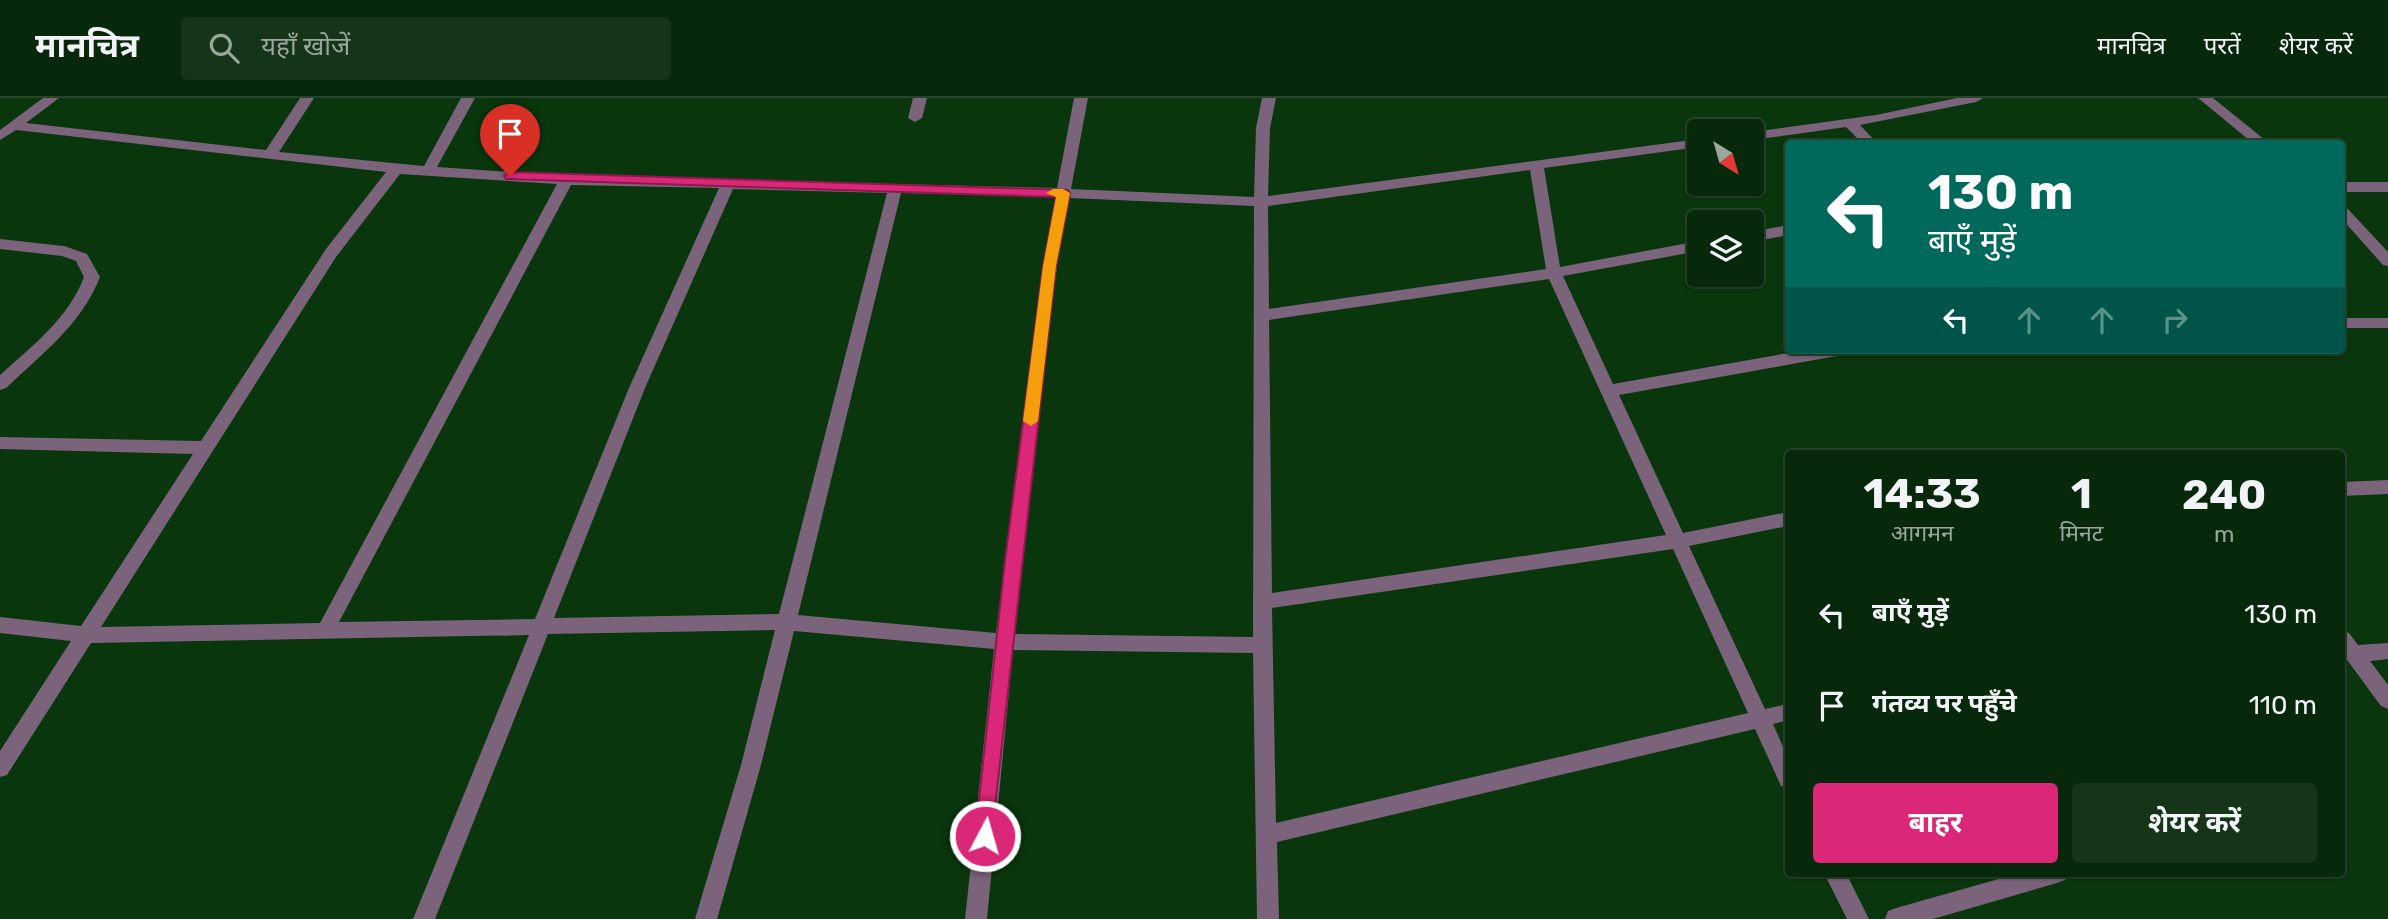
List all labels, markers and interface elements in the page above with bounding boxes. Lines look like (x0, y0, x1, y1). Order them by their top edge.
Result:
search box (181, 17, 671, 80)
text: मानचित्र (35, 26, 139, 65)
icon: search (205, 29, 243, 67)
text: यहाँ खोजें (261, 31, 350, 62)
text: मानचित्र (2097, 32, 2166, 60)
text: परतें (2204, 32, 2241, 60)
text: शेयर करें (2279, 32, 2353, 60)
pin (480, 104, 540, 176)
icon: arrive (491, 115, 529, 153)
north arrow (1687, 119, 1764, 196)
map controls (1687, 119, 1764, 287)
text: 130 m (1928, 163, 2073, 221)
icon: left (1813, 168, 1904, 259)
button: layers (1687, 210, 1764, 287)
text: बाएँ मुड़ें (1928, 222, 2016, 260)
icon: left (1937, 301, 1975, 339)
icon: ahead (2010, 301, 2048, 339)
icon: ahead (2083, 301, 2121, 339)
icon: right (2156, 301, 2194, 339)
text: 14:33 (1864, 469, 1981, 519)
text: 1 (2071, 469, 2092, 519)
text: 240 (2182, 470, 2266, 520)
text: आगमन (1891, 519, 1954, 547)
text: मिनट (2059, 519, 2103, 547)
text: m (2214, 520, 2234, 548)
icon: left (1813, 596, 1851, 634)
text: बाएँ मुड़ें (1872, 597, 1949, 628)
text: 130 m (2244, 599, 2317, 630)
icon: arrive (1813, 687, 1851, 725)
text: गंतव्य पर पहुँचे (1872, 688, 2017, 719)
text: 110 m (2249, 690, 2317, 721)
button: बाहर (1813, 783, 2058, 863)
button: शेयर करें (2072, 783, 2317, 863)
position arrow (948, 799, 1022, 873)

